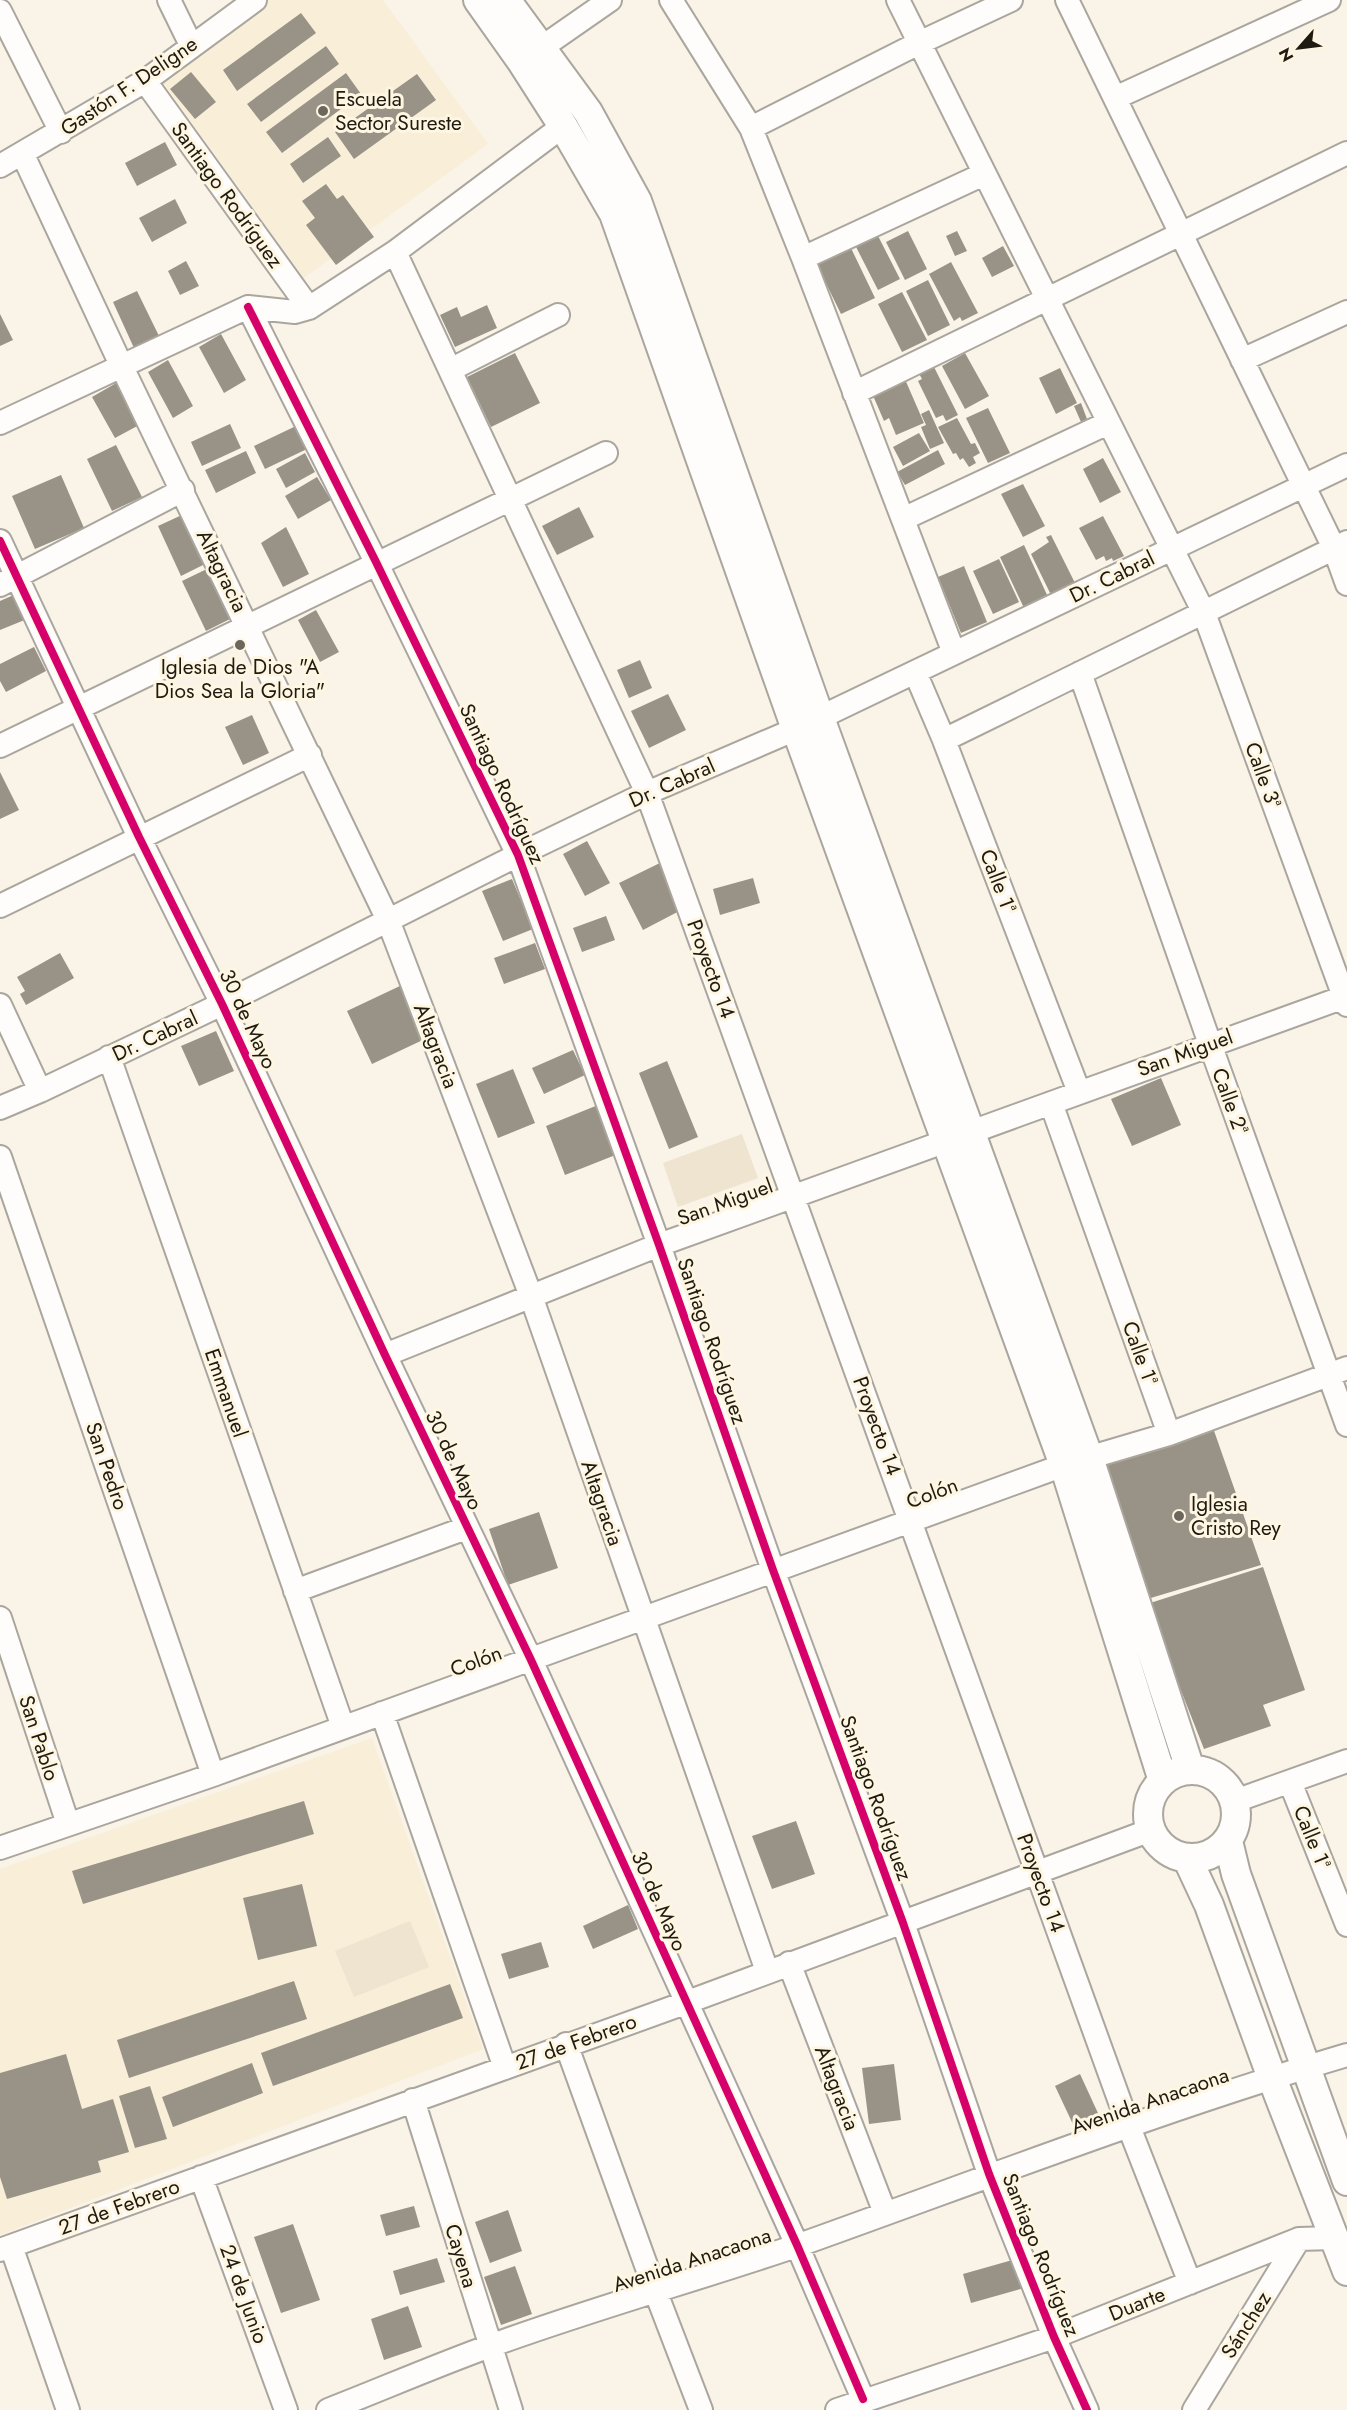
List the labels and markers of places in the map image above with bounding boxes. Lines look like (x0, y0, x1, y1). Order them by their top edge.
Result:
place label: Escuela Sector Sureste (335, 84, 462, 138)
marker: Escuela Sector Sureste (316, 104, 330, 118)
marker: Iglesia de Dios "A Dios Sea la Gloria" (233, 638, 247, 652)
place label: Iglesia de Dios "A Dios Sea la Gloria" (155, 652, 325, 706)
place label: Iglesia Cristo Rey (1191, 1489, 1282, 1543)
marker: Iglesia Cristo Rey (1172, 1509, 1186, 1523)

